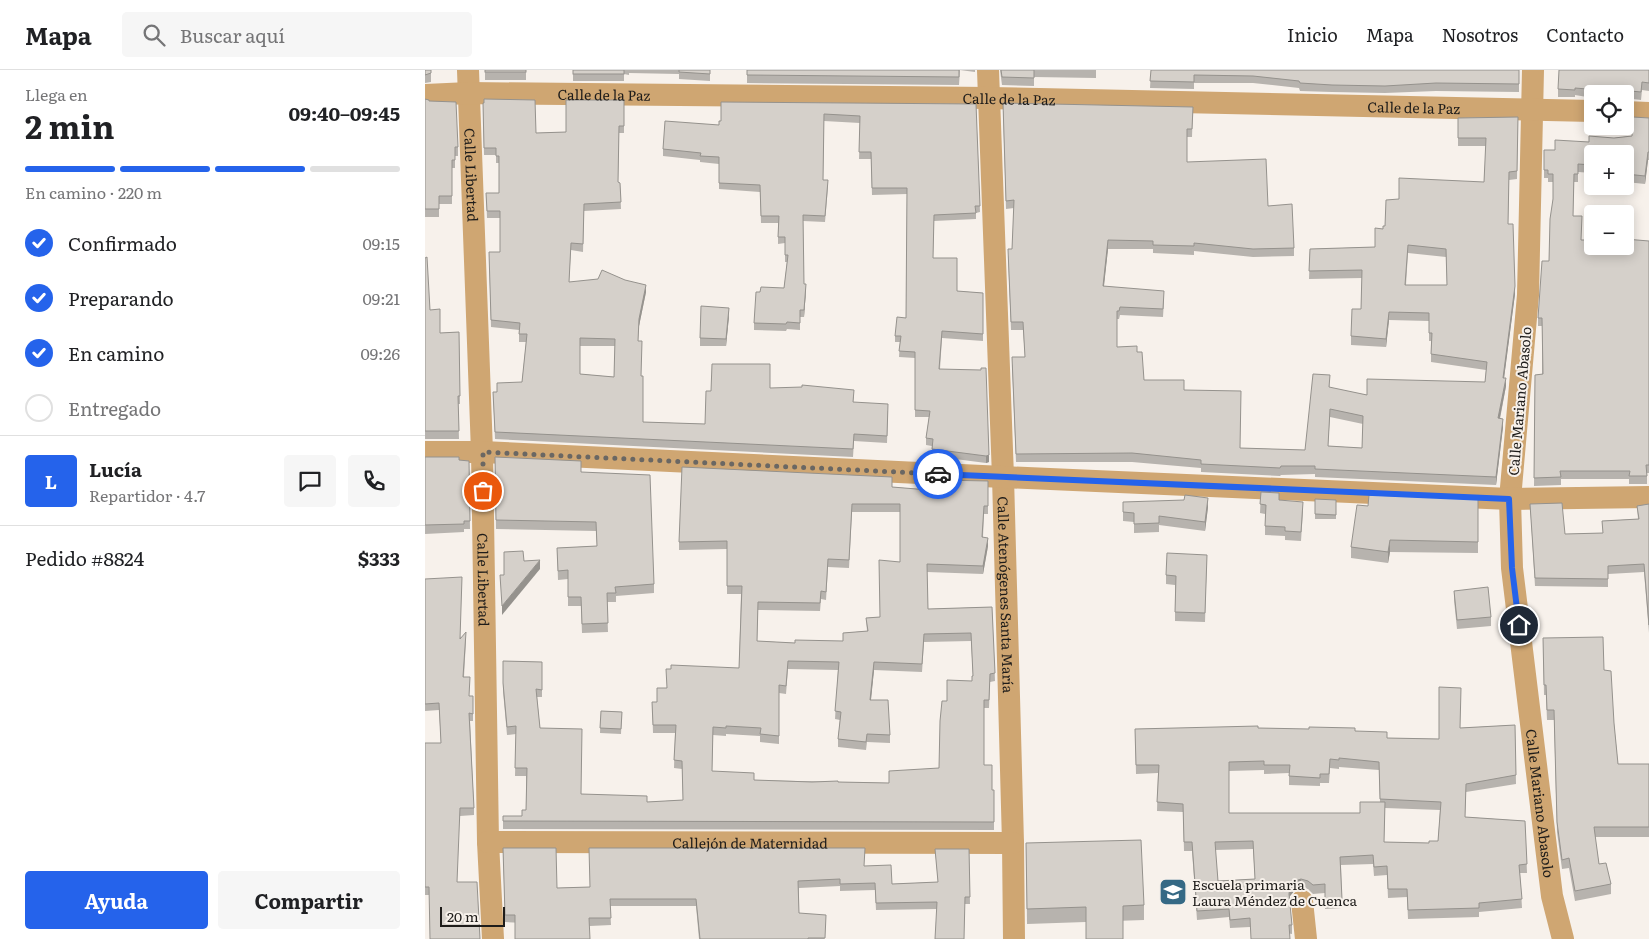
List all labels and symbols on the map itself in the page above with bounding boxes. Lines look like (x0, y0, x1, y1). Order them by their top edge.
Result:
street label: Calle de la Paz (557, 84, 651, 105)
street label: Calle de la Paz (962, 88, 1056, 109)
street label: Calle de la Paz (1367, 96, 1461, 118)
street label: Calle Libertad (460, 128, 484, 223)
street label: Calle Mariano Abasolo (1503, 326, 1535, 476)
courier (913, 449, 963, 499)
pin (462, 470, 504, 512)
street label: Calle Atenógenes Santa María (994, 496, 1019, 694)
street label: Calle Libertad (473, 533, 495, 627)
pin (1498, 604, 1540, 646)
street label: Calle Mariano Abasolo (1522, 728, 1560, 879)
street label: Callejón de Maternidad (672, 832, 828, 853)
place label: Escuela primaria Laura Méndez de Cuenca (1192, 874, 1357, 910)
school or university icon: Escuela primaria Laura Méndez de Cuenca (1158, 877, 1188, 907)
scale bar (440, 904, 505, 927)

